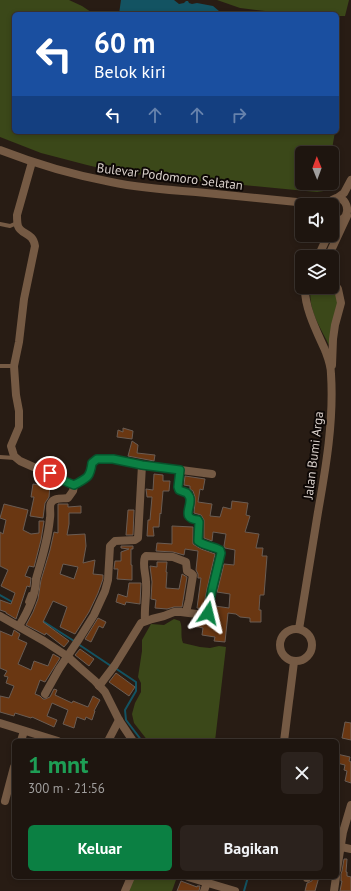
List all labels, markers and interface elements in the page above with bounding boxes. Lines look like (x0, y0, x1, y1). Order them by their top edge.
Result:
text: 60 m (94, 24, 155, 61)
icon: left (28, 28, 80, 80)
text: Belok kiri (94, 60, 166, 83)
icon: left (102, 104, 124, 126)
icon: ahead (144, 104, 166, 126)
icon: ahead (186, 104, 208, 126)
icon: right (228, 104, 250, 126)
north arrow (295, 146, 339, 190)
map controls (295, 146, 339, 294)
street label: Bulevar Podomoro Selatan (96, 159, 244, 194)
button: sound (295, 198, 339, 242)
button: layers (295, 250, 339, 294)
street label: Jalan Bumi Arga (300, 410, 327, 501)
pin (33, 456, 67, 490)
icon: arrive (39, 462, 61, 484)
position arrow (187, 592, 229, 634)
text: 1 mnt (28, 749, 88, 780)
button: close (281, 752, 323, 794)
text: 300 m · 21:56 (28, 780, 105, 797)
button: Keluar (28, 825, 172, 871)
button: Bagikan (180, 825, 323, 871)

